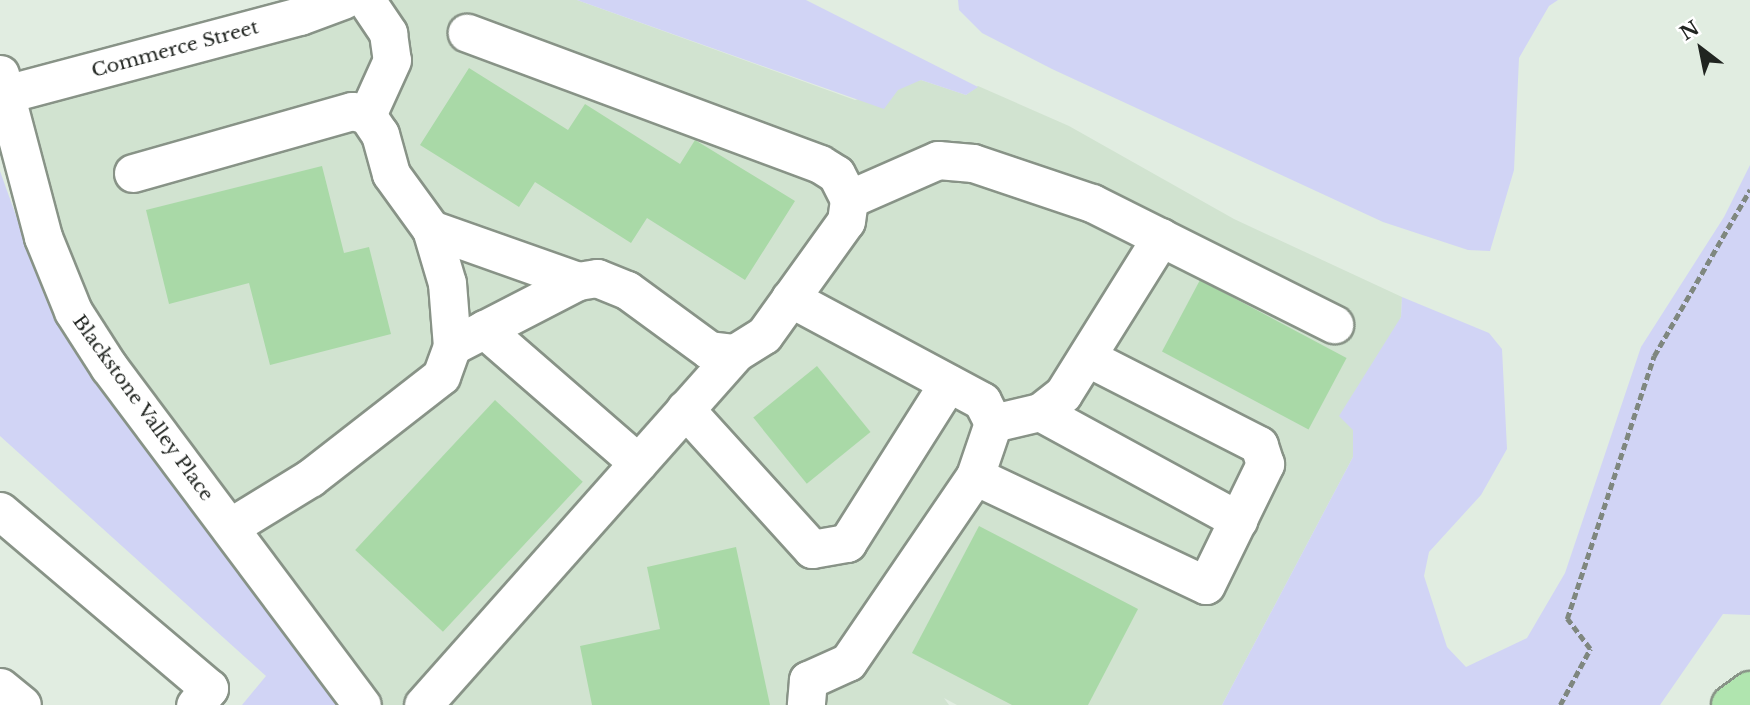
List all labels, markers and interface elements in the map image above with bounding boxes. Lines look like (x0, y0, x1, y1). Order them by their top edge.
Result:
north arrow (1666, 14, 1736, 84)
street label: Commerce Street (89, 16, 261, 82)
text: N (1676, 16, 1703, 45)
street label: Blackstone Valley Place (67, 310, 219, 506)

